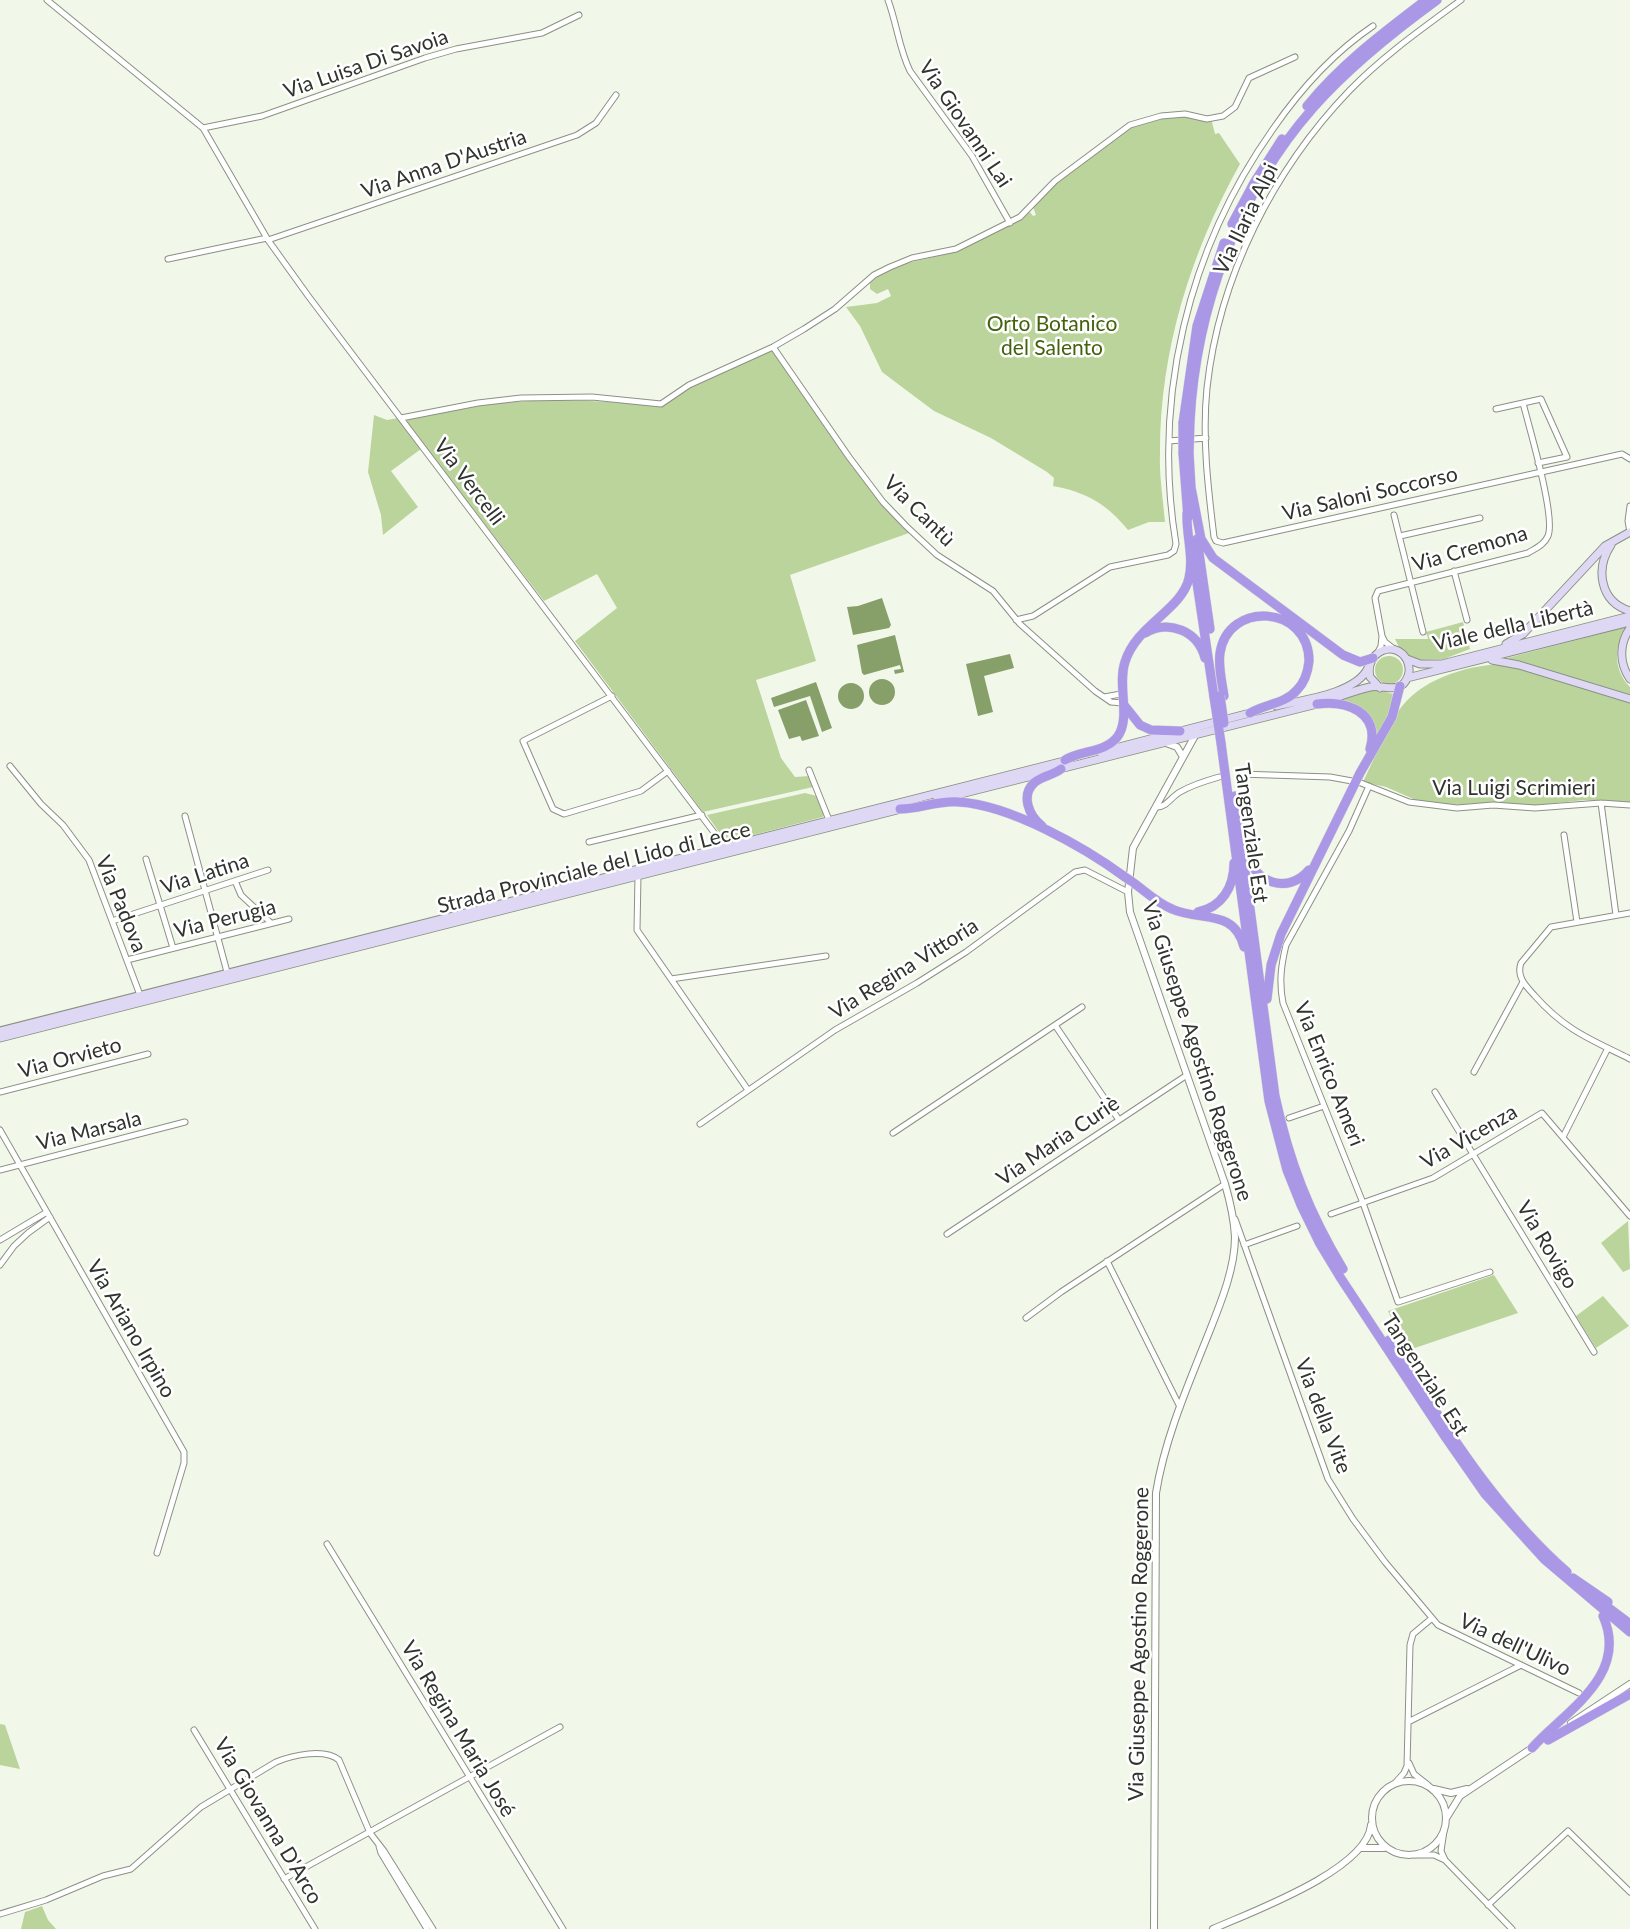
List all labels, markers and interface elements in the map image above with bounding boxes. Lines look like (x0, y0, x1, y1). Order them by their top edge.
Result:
street label: Via Luisa Di Savoia (280, 24, 452, 104)
street label: Via Giovanni Lai (913, 56, 1017, 192)
street label: Via Anna D'Austria (358, 124, 530, 204)
street label: Via Ilaria Alpi (1208, 159, 1284, 279)
park label: Orto Botanico del Salento (987, 311, 1117, 361)
street label: Via Vercelli (428, 434, 510, 530)
street label: Via Saloni Soccorso (1280, 462, 1460, 526)
street label: Via Cantù (878, 470, 960, 552)
street label: Via Cremona (1409, 521, 1531, 577)
street label: Viale della Libertà (1430, 595, 1596, 657)
street label: Tangenziale Est (1229, 762, 1273, 904)
street label: Via Luigi Scrimieri (1432, 775, 1596, 801)
street label: Strada Provinciale del Lido di Lecce (435, 817, 753, 919)
street label: Via Latina (158, 848, 252, 900)
street label: Via Padova (90, 852, 152, 956)
street label: Via Perugia (172, 894, 278, 944)
street label: Via Giuseppe Agostino Roggerone (1136, 898, 1258, 1204)
street label: Via Regina Vittoria (825, 913, 983, 1025)
street label: Via Enrico Ameri (1289, 998, 1369, 1150)
street label: Via Orvieto (16, 1032, 124, 1084)
street label: Via Maria Curiè (992, 1091, 1124, 1191)
street label: Via Vicenza (1416, 1099, 1522, 1175)
street label: Via Marsala (34, 1106, 144, 1156)
street label: Via Rovigo (1511, 1197, 1583, 1293)
street label: Via Ariano Irpino (81, 1256, 181, 1402)
street label: Tangenziale Est (1376, 1309, 1474, 1441)
street label: Via della Vite (1289, 1355, 1357, 1477)
street label: Via Giuseppe Agostino Roggerone (1124, 1487, 1154, 1801)
street label: Via dell'Ulivo (1455, 1608, 1575, 1682)
street label: Via Regina Maria José (395, 1636, 521, 1822)
street label: Via Giovanna D'Arco (208, 1733, 328, 1909)

